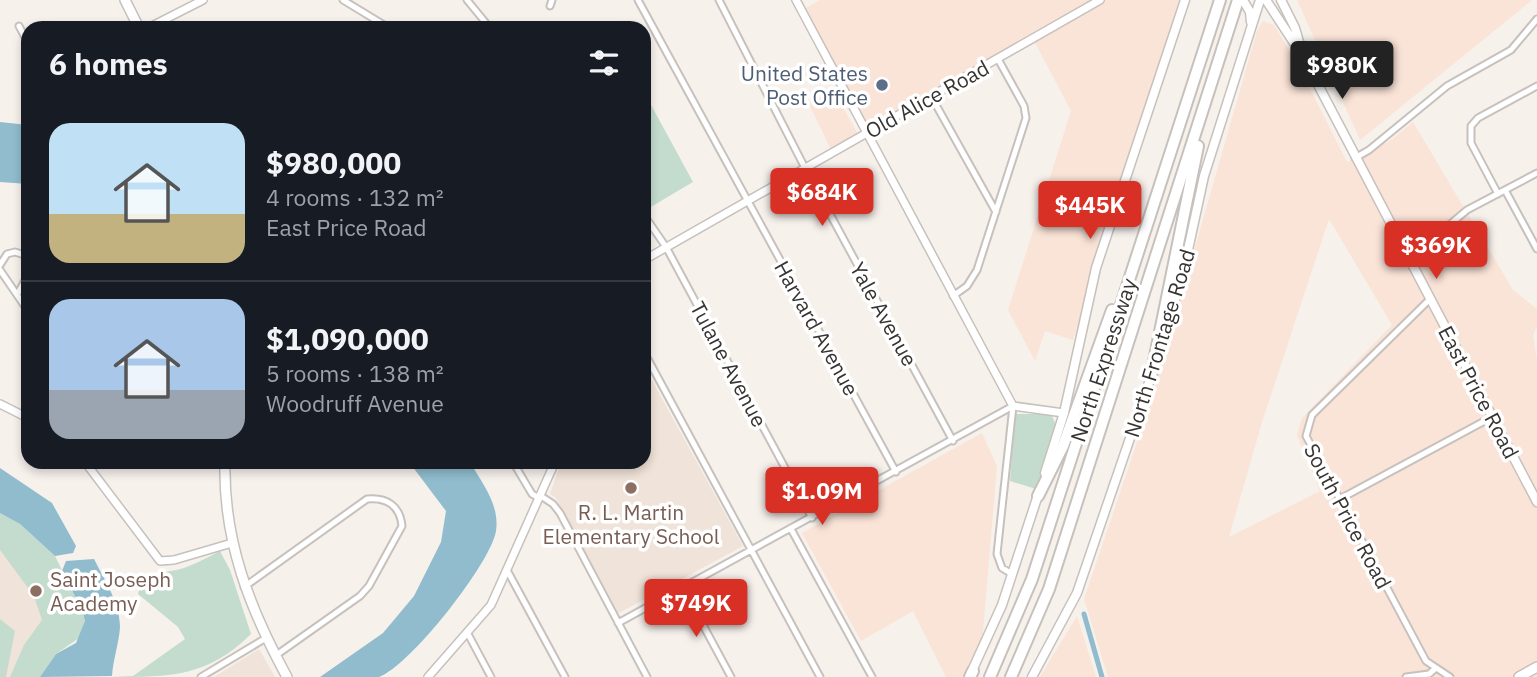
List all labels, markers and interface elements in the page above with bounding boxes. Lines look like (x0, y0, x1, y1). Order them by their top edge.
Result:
pin: $980K (1293, 42, 1391, 101)
text: 6 homes (49, 44, 168, 83)
icon: filters (585, 44, 623, 82)
text: $980K (1306, 49, 1378, 79)
street label: Old Alice Road (860, 53, 994, 145)
place label: United States Post Office (741, 59, 868, 111)
marker: United States Post Office (874, 77, 890, 93)
text: $980,000 (266, 143, 401, 182)
icon: home (105, 151, 189, 235)
pin: $684K (773, 168, 871, 228)
text: $684K (786, 176, 858, 206)
text: 4 rooms · 132 m² (266, 182, 444, 212)
pin: $445K (1041, 182, 1139, 241)
text: $445K (1054, 189, 1126, 219)
text: East Price Road (266, 212, 427, 242)
pin: $369K (1387, 222, 1485, 281)
text: $369K (1400, 229, 1472, 259)
street label: North Frontage Road (1117, 245, 1201, 441)
street label: Harvard Avenue (768, 256, 866, 400)
street label: Yale Avenue (844, 257, 924, 371)
street label: North Expressway (1063, 274, 1143, 445)
street label: Tulane Avenue (684, 296, 774, 432)
text: $1,090,000 (266, 319, 429, 358)
street label: East Price Road (1432, 321, 1526, 463)
icon: home (105, 327, 189, 411)
text: 5 rooms · 138 m² (266, 358, 444, 388)
text: Woodruff Avenue (266, 388, 444, 418)
street label: South Price Road (1298, 438, 1398, 594)
pin: $1.09M (765, 468, 879, 527)
text: $1.09M (781, 475, 863, 505)
marker: R. L. Martin Elementary School (623, 480, 639, 496)
place label: R. L. Martin Elementary School (542, 498, 720, 550)
place label: Saint Joseph Academy (50, 565, 171, 617)
pin: $749K (647, 580, 745, 639)
marker: Saint Joseph Academy (28, 583, 44, 599)
text: $749K (660, 587, 732, 617)

